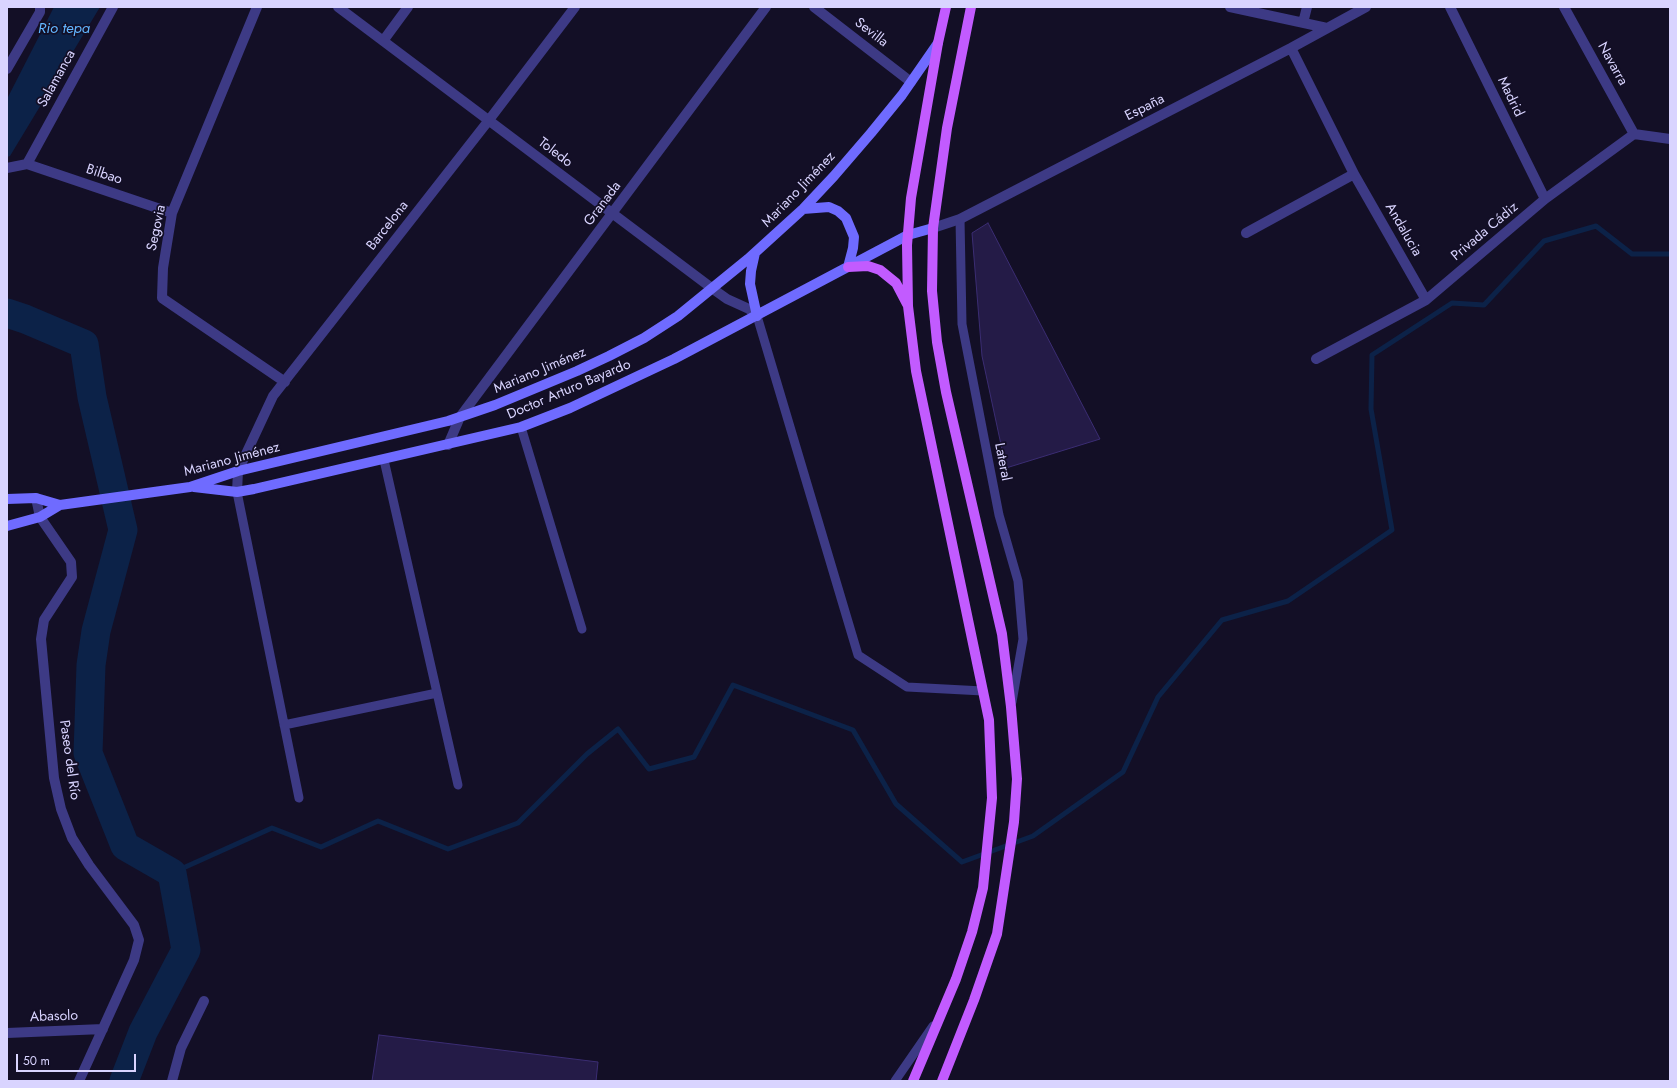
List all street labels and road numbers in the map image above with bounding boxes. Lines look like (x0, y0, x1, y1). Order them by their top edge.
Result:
street label: Sevilla (851, 15, 891, 51)
street label: Navarra (1593, 39, 1631, 89)
street label: Salamanca (34, 47, 80, 111)
street label: Madrid (1493, 74, 1527, 120)
street label: España (1122, 91, 1168, 125)
street label: Toledo (534, 135, 576, 171)
street label: Mariano Jiménez (759, 149, 839, 231)
street label: Bilbao (84, 161, 124, 189)
street label: Granada (581, 179, 625, 229)
street label: Barcelona (364, 198, 412, 254)
street label: Privada Cádiz (1448, 199, 1522, 265)
street label: Andalucia (1381, 200, 1425, 260)
street label: Segovia (144, 203, 170, 253)
street label: Mariano Jiménez (491, 344, 589, 398)
street label: Doctor Arturo Bayardo (505, 356, 633, 424)
street label: Mariano Jiménez (182, 439, 282, 481)
street label: Lateral (990, 442, 1014, 482)
street label: Paseo del Río (55, 719, 83, 801)
street label: Abasolo (30, 1008, 78, 1026)

